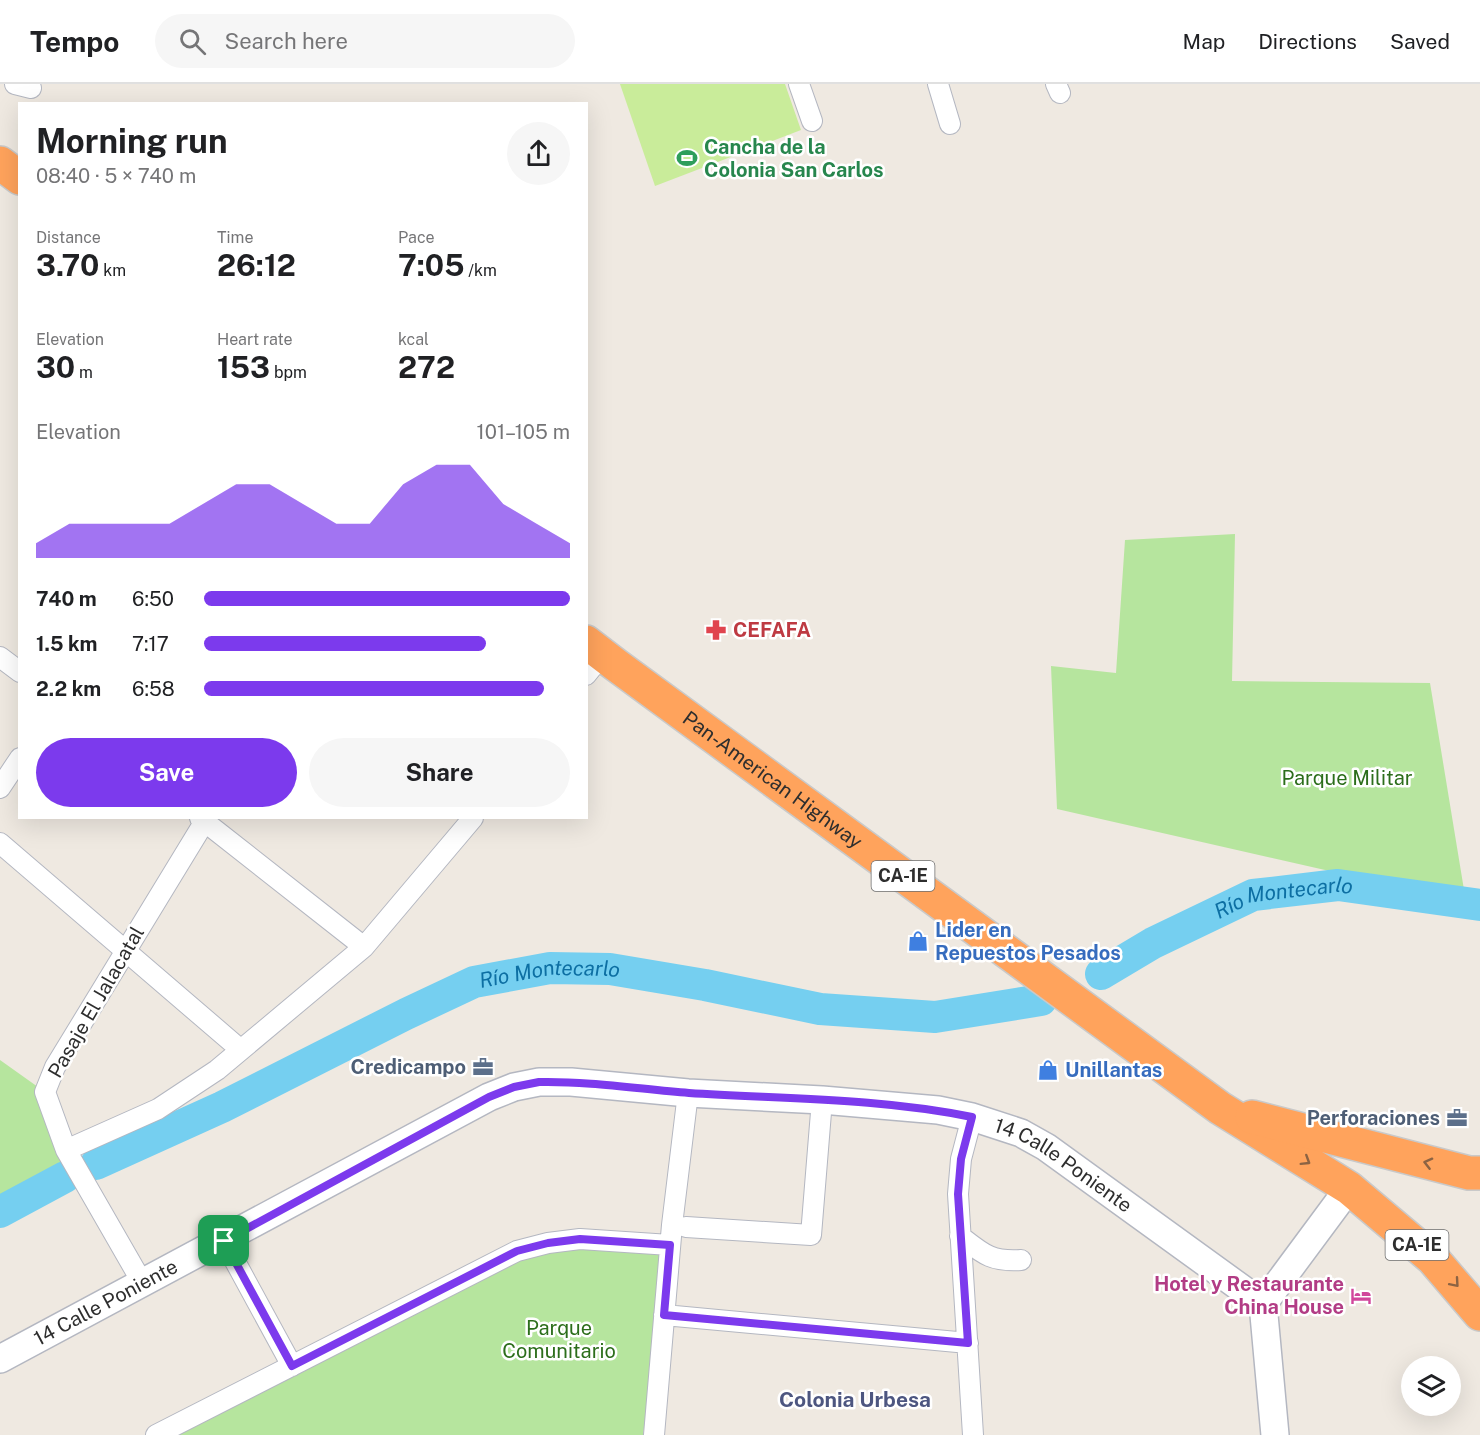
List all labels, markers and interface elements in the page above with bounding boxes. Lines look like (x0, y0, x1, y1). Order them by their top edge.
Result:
search box (155, 14, 575, 68)
text: Tempo (30, 25, 119, 58)
icon: search (176, 25, 209, 58)
text: Search here (224, 28, 348, 54)
text: Map (1183, 29, 1225, 54)
text: Directions (1258, 29, 1357, 54)
text: Saved (1390, 29, 1450, 54)
text: Morning run (36, 122, 228, 160)
button: share (507, 122, 570, 185)
place label: Cancha de la Colonia San Carlos (704, 135, 883, 182)
sports icon: Cancha de la Colonia San Carlos (675, 146, 699, 170)
text: 08:40 · 5 × 740 m (36, 164, 196, 188)
text: Distance (36, 228, 101, 247)
text: Time (217, 228, 253, 247)
text: Pace (398, 228, 435, 247)
text: 3.70 (36, 247, 99, 283)
text: 26:12 (217, 247, 296, 283)
text: 7:05 (398, 247, 464, 283)
text: km (99, 261, 126, 280)
text: /km (464, 261, 497, 280)
text: Elevation (36, 330, 104, 349)
text: Heart rate (217, 330, 293, 349)
text: kcal (398, 330, 429, 349)
text: 30 (36, 349, 75, 385)
text: 153 (217, 349, 270, 385)
text: 272 (398, 349, 455, 385)
text: m (75, 363, 93, 382)
text: bpm (270, 363, 307, 382)
text: Elevation (36, 420, 121, 444)
text: 101–105 m (477, 420, 570, 444)
text: 740 m (36, 587, 97, 611)
text: 6:50 (132, 587, 174, 611)
pharmacy icon: CEFAFA (704, 618, 728, 642)
place label: CEFAFA (733, 618, 811, 642)
text: 1.5 km (36, 632, 97, 656)
text: 7:17 (132, 632, 169, 656)
text: 2.2 km (36, 677, 101, 701)
text: 6:58 (132, 677, 175, 701)
street label: Pan-American Highway (678, 706, 867, 854)
button: Save (36, 738, 297, 807)
button: Share (309, 738, 570, 807)
park label: Parque Militar (1281, 766, 1413, 790)
road number: CA-1E (872, 861, 934, 891)
water label: Río Montecarlo (1210, 872, 1355, 924)
place label: Lider en Repuestos Pesados (935, 918, 1121, 965)
street label: Pasaje El Jalacatal (43, 922, 149, 1082)
shop icon: Lider en Repuestos Pesados (906, 929, 930, 953)
water label: Río Montecarlo (477, 955, 622, 993)
place label: Credicampo (351, 1055, 466, 1079)
office icon: Credicampo (471, 1055, 495, 1079)
shop icon: Unillantas (1036, 1058, 1060, 1082)
place label: Unillantas (1065, 1058, 1162, 1082)
place label: Perforaciones (1307, 1106, 1440, 1130)
office icon: Perforaciones (1445, 1106, 1469, 1130)
street label: 14 Calle Poniente (991, 1113, 1137, 1217)
one-way arrow (1300, 1154, 1310, 1166)
one-way arrow (1423, 1158, 1433, 1171)
pin (198, 1215, 249, 1266)
icon: arrive (207, 1224, 240, 1257)
road number: CA-1E (1386, 1230, 1448, 1260)
street label: 14 Calle Poniente (30, 1254, 182, 1351)
place label: Hotel y Restaurante China House (1154, 1272, 1344, 1319)
one-way arrow (1448, 1276, 1459, 1287)
hotel icon: Hotel y Restaurante China House (1349, 1284, 1373, 1308)
park label: Parque Comunitario (502, 1316, 616, 1363)
map controls (1401, 1356, 1461, 1416)
button: layers (1401, 1356, 1461, 1416)
district label: Colonia Urbesa (779, 1387, 931, 1412)

